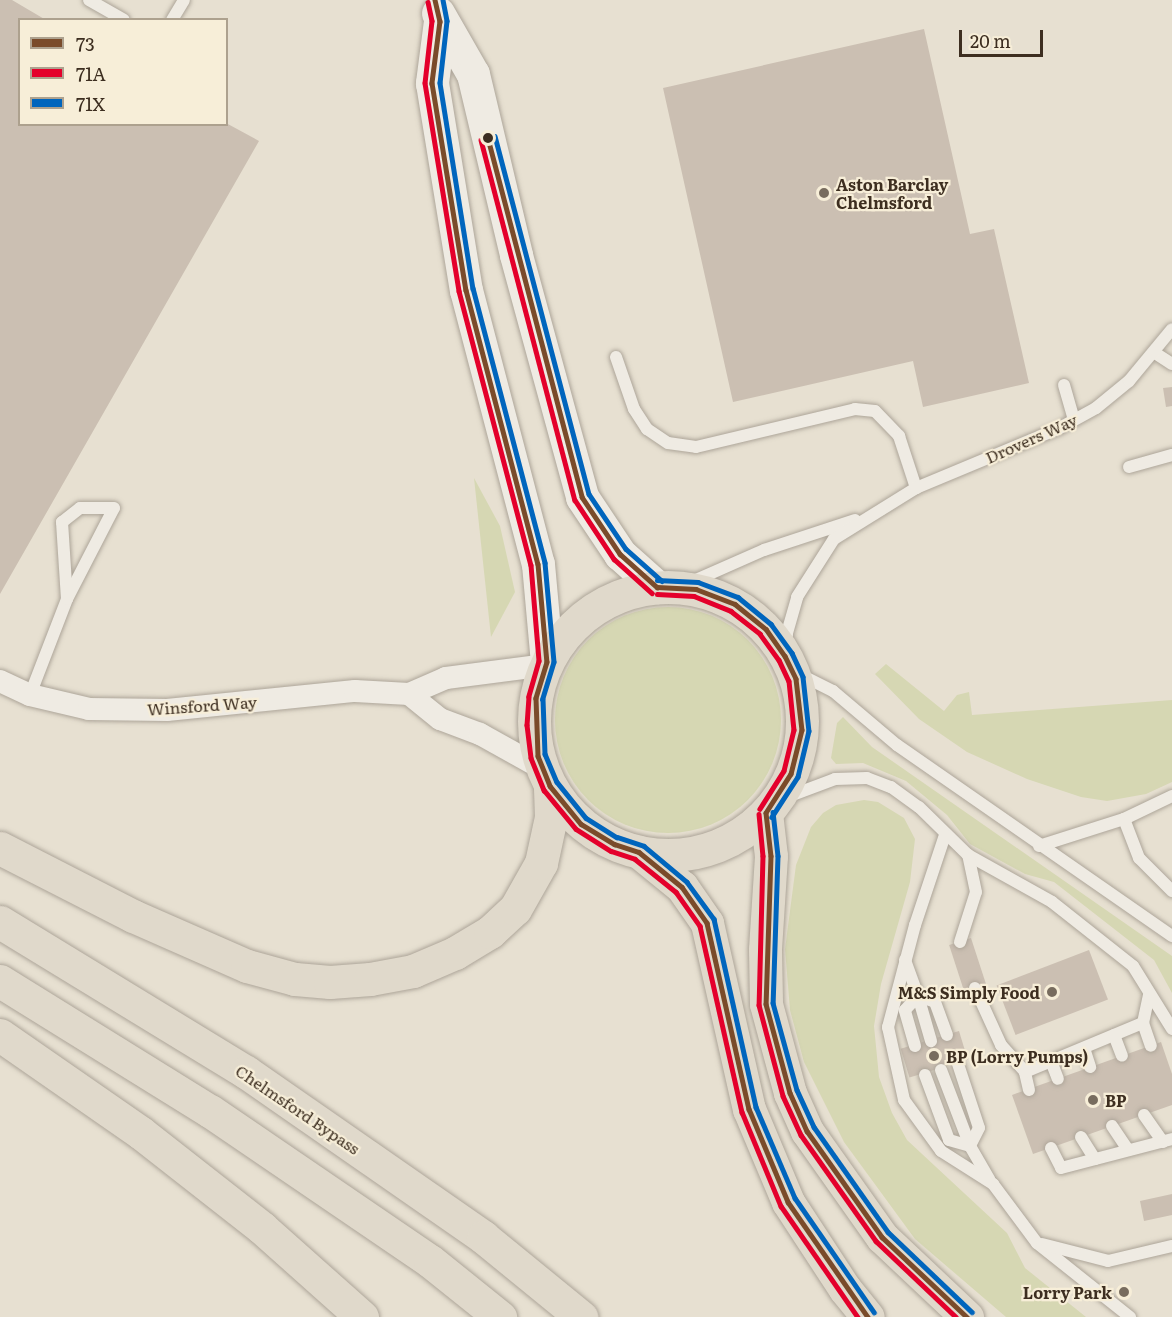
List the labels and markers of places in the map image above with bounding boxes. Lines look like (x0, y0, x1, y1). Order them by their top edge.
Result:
unlabelled marker (482, 132, 494, 144)
place label: Aston Barclay Chelmsford (836, 174, 948, 212)
marker: Aston Barclay Chelmsford (817, 186, 831, 200)
place label: M&S Simply Food (898, 982, 1040, 1002)
marker: M&S Simply Food (1045, 985, 1059, 999)
place label: BP (Lorry Pumps) (946, 1046, 1088, 1066)
marker: BP (Lorry Pumps) (927, 1049, 941, 1063)
place label: BP (1105, 1090, 1127, 1110)
marker: BP (1086, 1093, 1100, 1107)
place label: Lorry Park (1023, 1282, 1112, 1302)
marker: Lorry Park (1117, 1285, 1131, 1299)

